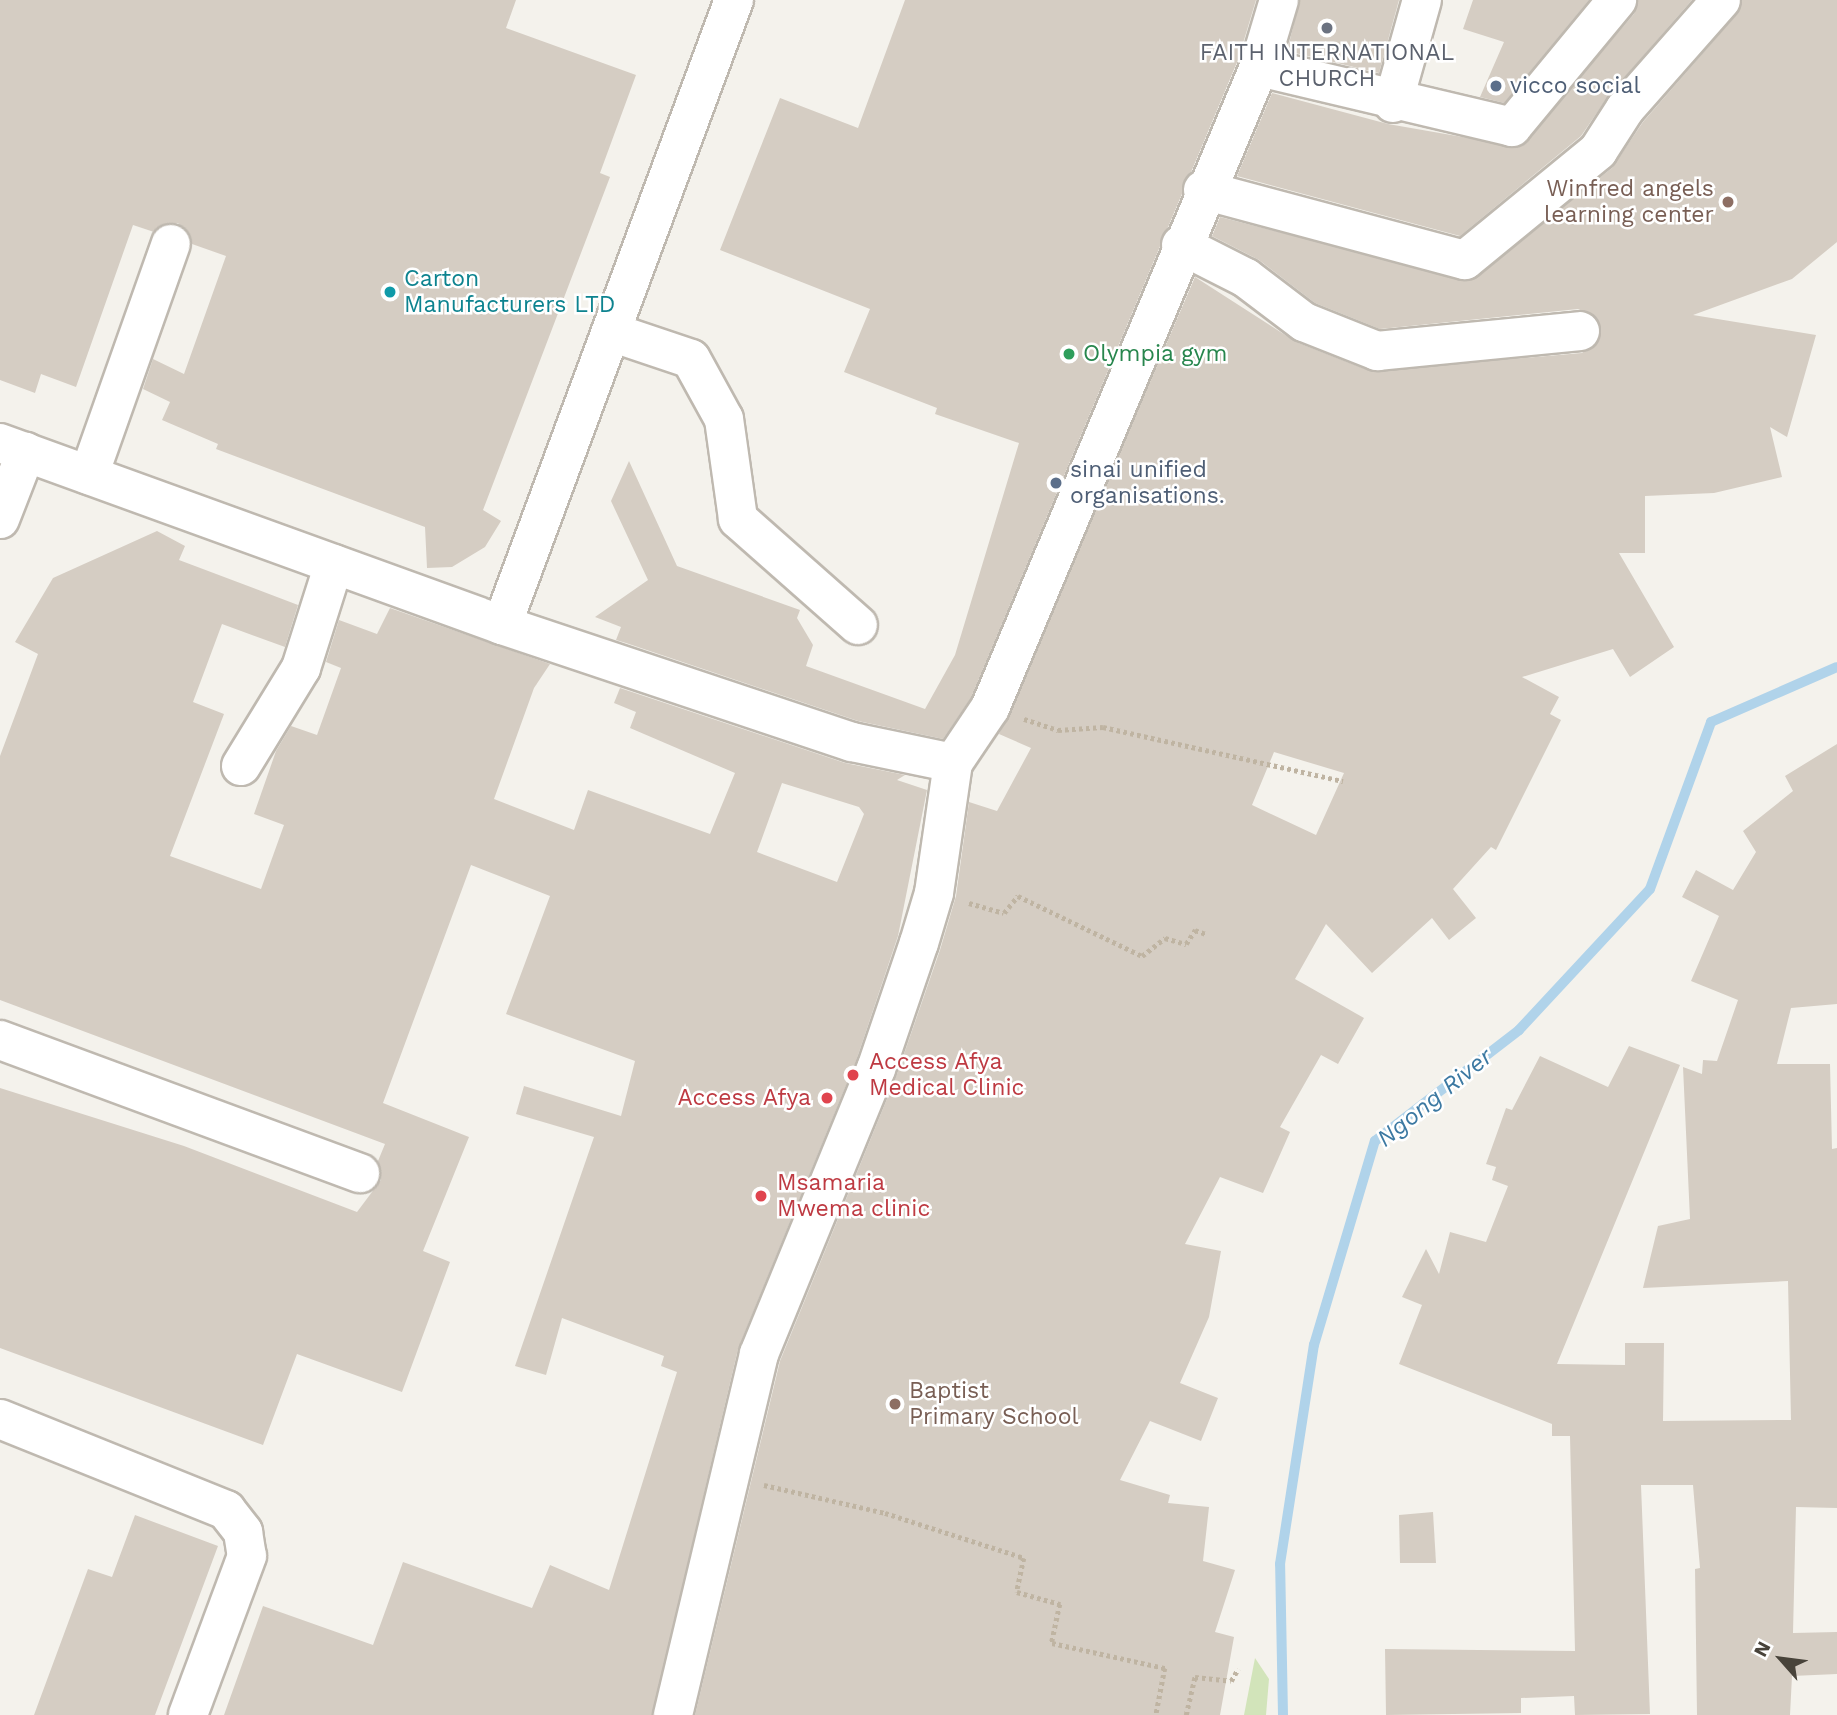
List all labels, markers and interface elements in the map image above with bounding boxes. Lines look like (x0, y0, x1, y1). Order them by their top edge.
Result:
marker: FAITH INTERNATIONAL CHURCH (1319, 20, 1335, 36)
place label: FAITH INTERNATIONAL CHURCH (1200, 39, 1454, 93)
place label: vicco social (1510, 72, 1640, 100)
marker: vicco social (1488, 78, 1504, 94)
place label: Winfred angels learning center (1544, 175, 1714, 229)
marker: Winfred angels learning center (1720, 194, 1736, 210)
place label: Carton Manufacturers LTD (404, 265, 615, 319)
marker: Carton Manufacturers LTD (382, 284, 398, 300)
place label: Olympia gym (1083, 340, 1228, 368)
marker: Olympia gym (1061, 346, 1077, 362)
place label: sinai unified organisations. (1070, 456, 1225, 510)
marker: sinai unified organisations. (1048, 475, 1064, 491)
water label: Ngong River (1371, 1043, 1499, 1153)
place label: Access Afya Medical Clinic (869, 1048, 1025, 1102)
marker: Access Afya Medical Clinic (843, 1065, 863, 1085)
place label: Access Afya (677, 1084, 811, 1112)
marker: Access Afya (817, 1088, 837, 1108)
place label: Msamaria Mwema clinic (777, 1169, 931, 1223)
marker: Msamaria Mwema clinic (751, 1186, 771, 1206)
place label: Baptist Primary School (909, 1377, 1079, 1431)
marker: Baptist Primary School (887, 1396, 903, 1412)
north arrow (1746, 1624, 1816, 1694)
text: N (1749, 1637, 1775, 1661)

